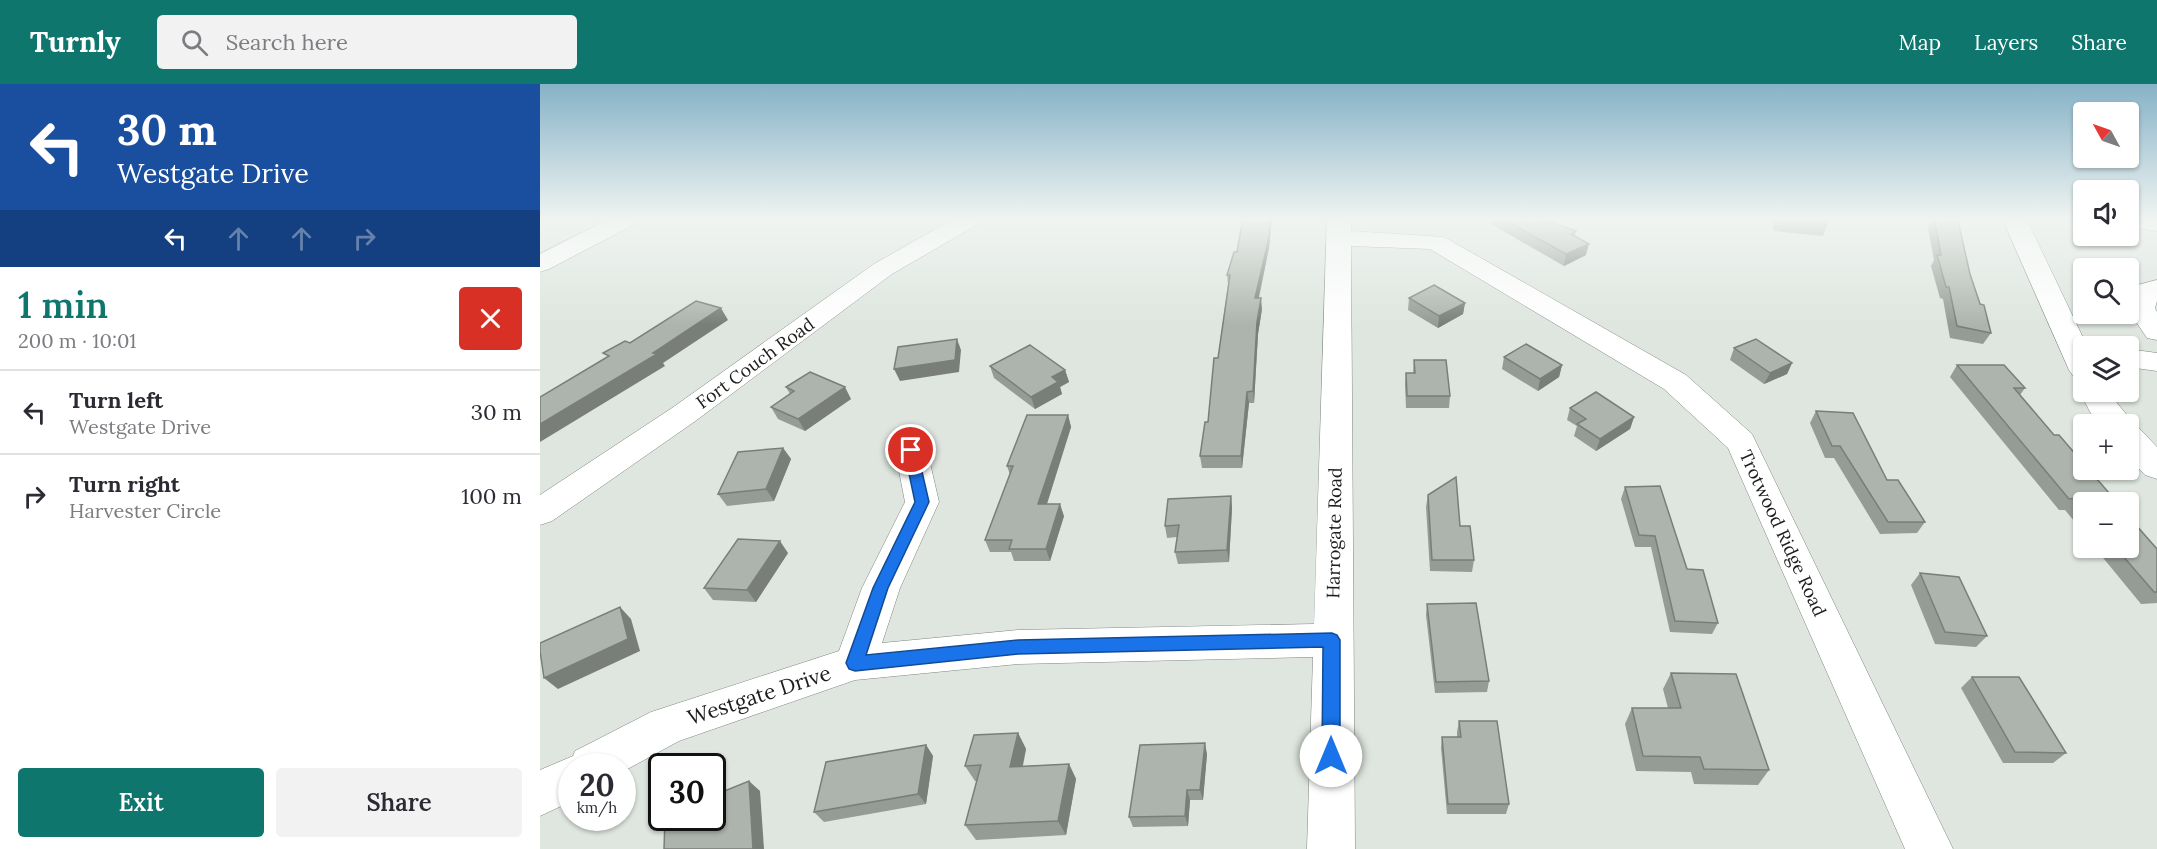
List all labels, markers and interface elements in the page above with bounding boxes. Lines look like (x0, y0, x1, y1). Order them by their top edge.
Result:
search box (157, 15, 577, 69)
text: Turnly (30, 24, 121, 60)
icon: search (178, 26, 211, 59)
text: Search here (226, 28, 348, 56)
text: Map (1898, 29, 1941, 56)
text: Layers (1974, 29, 2038, 56)
text: Share (2071, 29, 2127, 56)
north arrow (2073, 102, 2139, 168)
map controls (2073, 102, 2139, 558)
text: 30 m (117, 103, 217, 157)
icon: left (18, 108, 96, 186)
text: Westgate Drive (117, 156, 309, 190)
button: sound (2073, 180, 2139, 246)
icon: left (159, 222, 192, 255)
icon: ahead (222, 222, 255, 255)
icon: ahead (285, 222, 318, 255)
icon: right (348, 222, 381, 255)
button: search (2073, 258, 2139, 324)
text: 1 min (18, 282, 108, 328)
button: close (459, 287, 522, 350)
street label: Fort Couch Road (691, 312, 819, 414)
text: 200 m · 10:01 (18, 328, 137, 353)
button: layers (2073, 336, 2139, 402)
text: Turn left (69, 386, 163, 414)
icon: left (18, 396, 51, 429)
text: 30 m (471, 398, 522, 426)
text: Westgate Drive (69, 414, 211, 439)
button: + (2073, 414, 2139, 480)
pin (885, 424, 936, 475)
icon: arrive (894, 433, 927, 466)
street label: Trotwood Ridge Road (1734, 446, 1832, 620)
street label: Harrogate Road (1321, 467, 1347, 599)
text: Turn right (69, 470, 180, 498)
icon: right (18, 480, 51, 513)
text: 100 m (461, 482, 522, 510)
button: − (2073, 492, 2139, 558)
text: Harvester Circle (69, 498, 221, 523)
street label: Westgate Drive (684, 659, 834, 731)
position arrow (1299, 724, 1363, 788)
speed limit sign: 30 (648, 753, 726, 831)
text: 20 (579, 766, 615, 804)
button: Exit (18, 768, 264, 837)
button: Share (276, 768, 522, 837)
text: km/h (577, 798, 617, 817)

